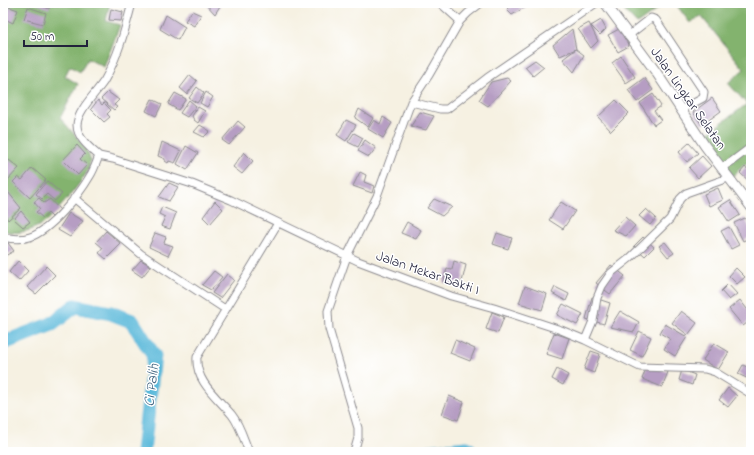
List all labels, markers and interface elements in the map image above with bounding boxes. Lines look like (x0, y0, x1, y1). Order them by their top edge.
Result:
scale bar (24, 22, 87, 48)
text: 50 m (30, 28, 54, 46)
street label: Jalan Lingkar Selatan (644, 43, 731, 155)
street label: Jalan Mekar Bakti I (373, 246, 482, 301)
water label: Ci Palih (138, 362, 166, 408)

